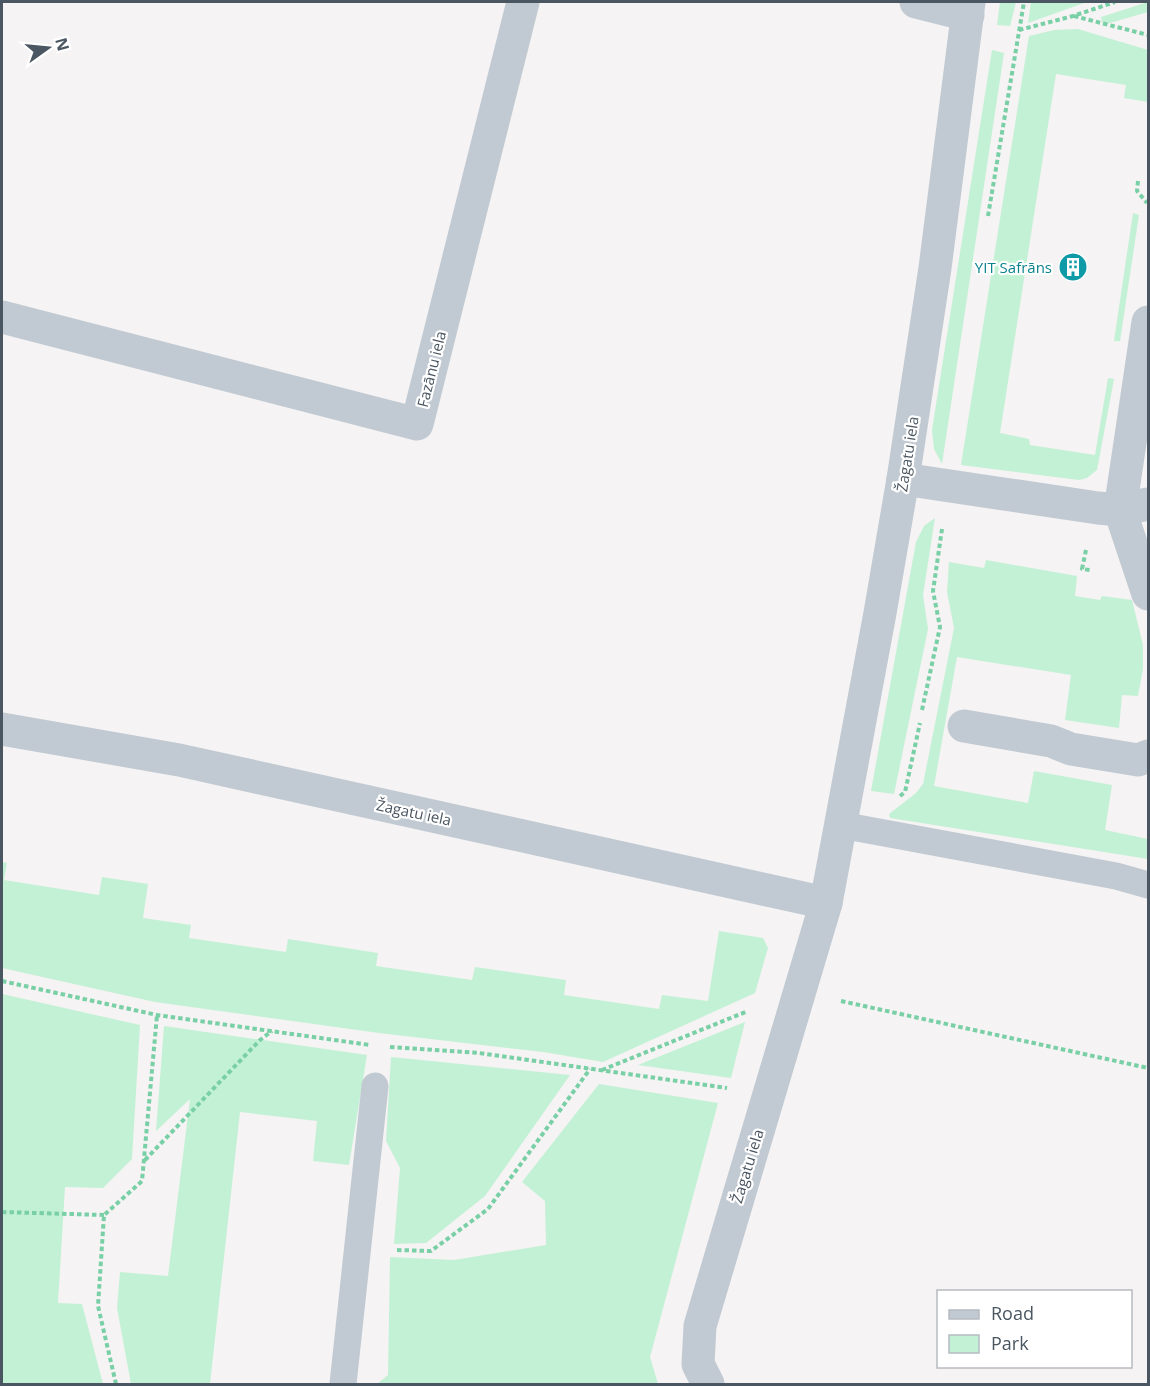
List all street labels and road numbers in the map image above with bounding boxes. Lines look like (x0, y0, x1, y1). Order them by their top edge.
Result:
street label: Fazānu iela (412, 329, 450, 409)
street label: Žagatu iela (891, 415, 923, 493)
street label: Žagatu iela (375, 794, 453, 830)
street label: Žagatu iela (726, 1127, 768, 1205)

